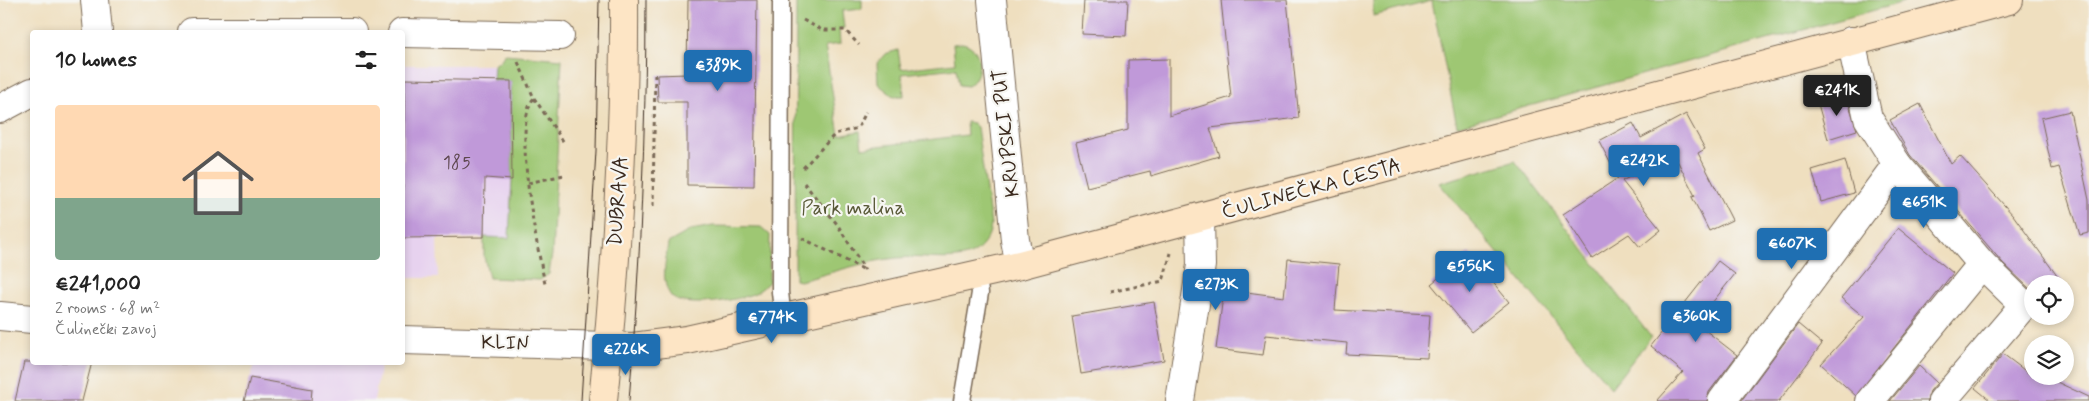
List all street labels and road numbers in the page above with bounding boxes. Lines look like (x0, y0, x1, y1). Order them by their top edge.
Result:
street label: KRUPSKI PUT (986, 67, 1027, 198)
street label: ČULINEČKA CESTA (1219, 153, 1404, 226)
street label: DUBRAVA (602, 155, 635, 247)
street label: KLIN (481, 330, 529, 357)

